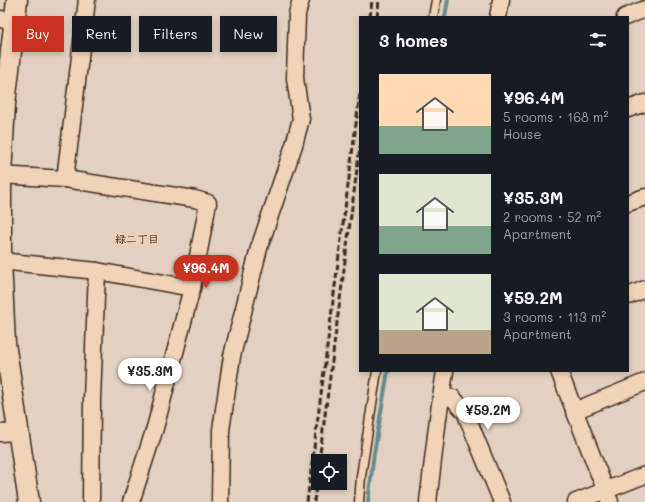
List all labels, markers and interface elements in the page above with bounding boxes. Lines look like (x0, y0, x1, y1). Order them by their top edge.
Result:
chip: Buy (12, 16, 64, 52)
chip: Rent (72, 16, 131, 52)
chip: Filters (139, 16, 212, 52)
chip: New (220, 16, 277, 52)
text: 3 homes (379, 29, 448, 51)
icon: filters (587, 29, 609, 51)
text: ¥96.4M (503, 86, 564, 108)
icon: home (411, 90, 459, 138)
text: 5 rooms · 168 m² (503, 108, 608, 125)
text: House (503, 125, 541, 142)
text: ¥35.3M (503, 186, 563, 208)
icon: home (411, 190, 459, 238)
text: 2 rooms · 52 m² (503, 208, 601, 225)
text: Apartment (503, 225, 572, 242)
district label: 緑二丁目 (115, 231, 159, 246)
pin: ¥96.4M (173, 255, 239, 289)
text: ¥96.4M (183, 259, 229, 276)
text: ¥59.2M (503, 286, 563, 308)
icon: home (411, 290, 459, 338)
text: 3 rooms · 113 m² (503, 308, 606, 325)
text: Apartment (503, 325, 572, 342)
pin: ¥35.3M (117, 358, 183, 392)
text: ¥35.3M (127, 362, 173, 379)
pin: ¥59.2M (455, 397, 521, 431)
text: ¥59.2M (465, 401, 511, 418)
map controls (311, 454, 347, 490)
button: locate (311, 454, 347, 490)

